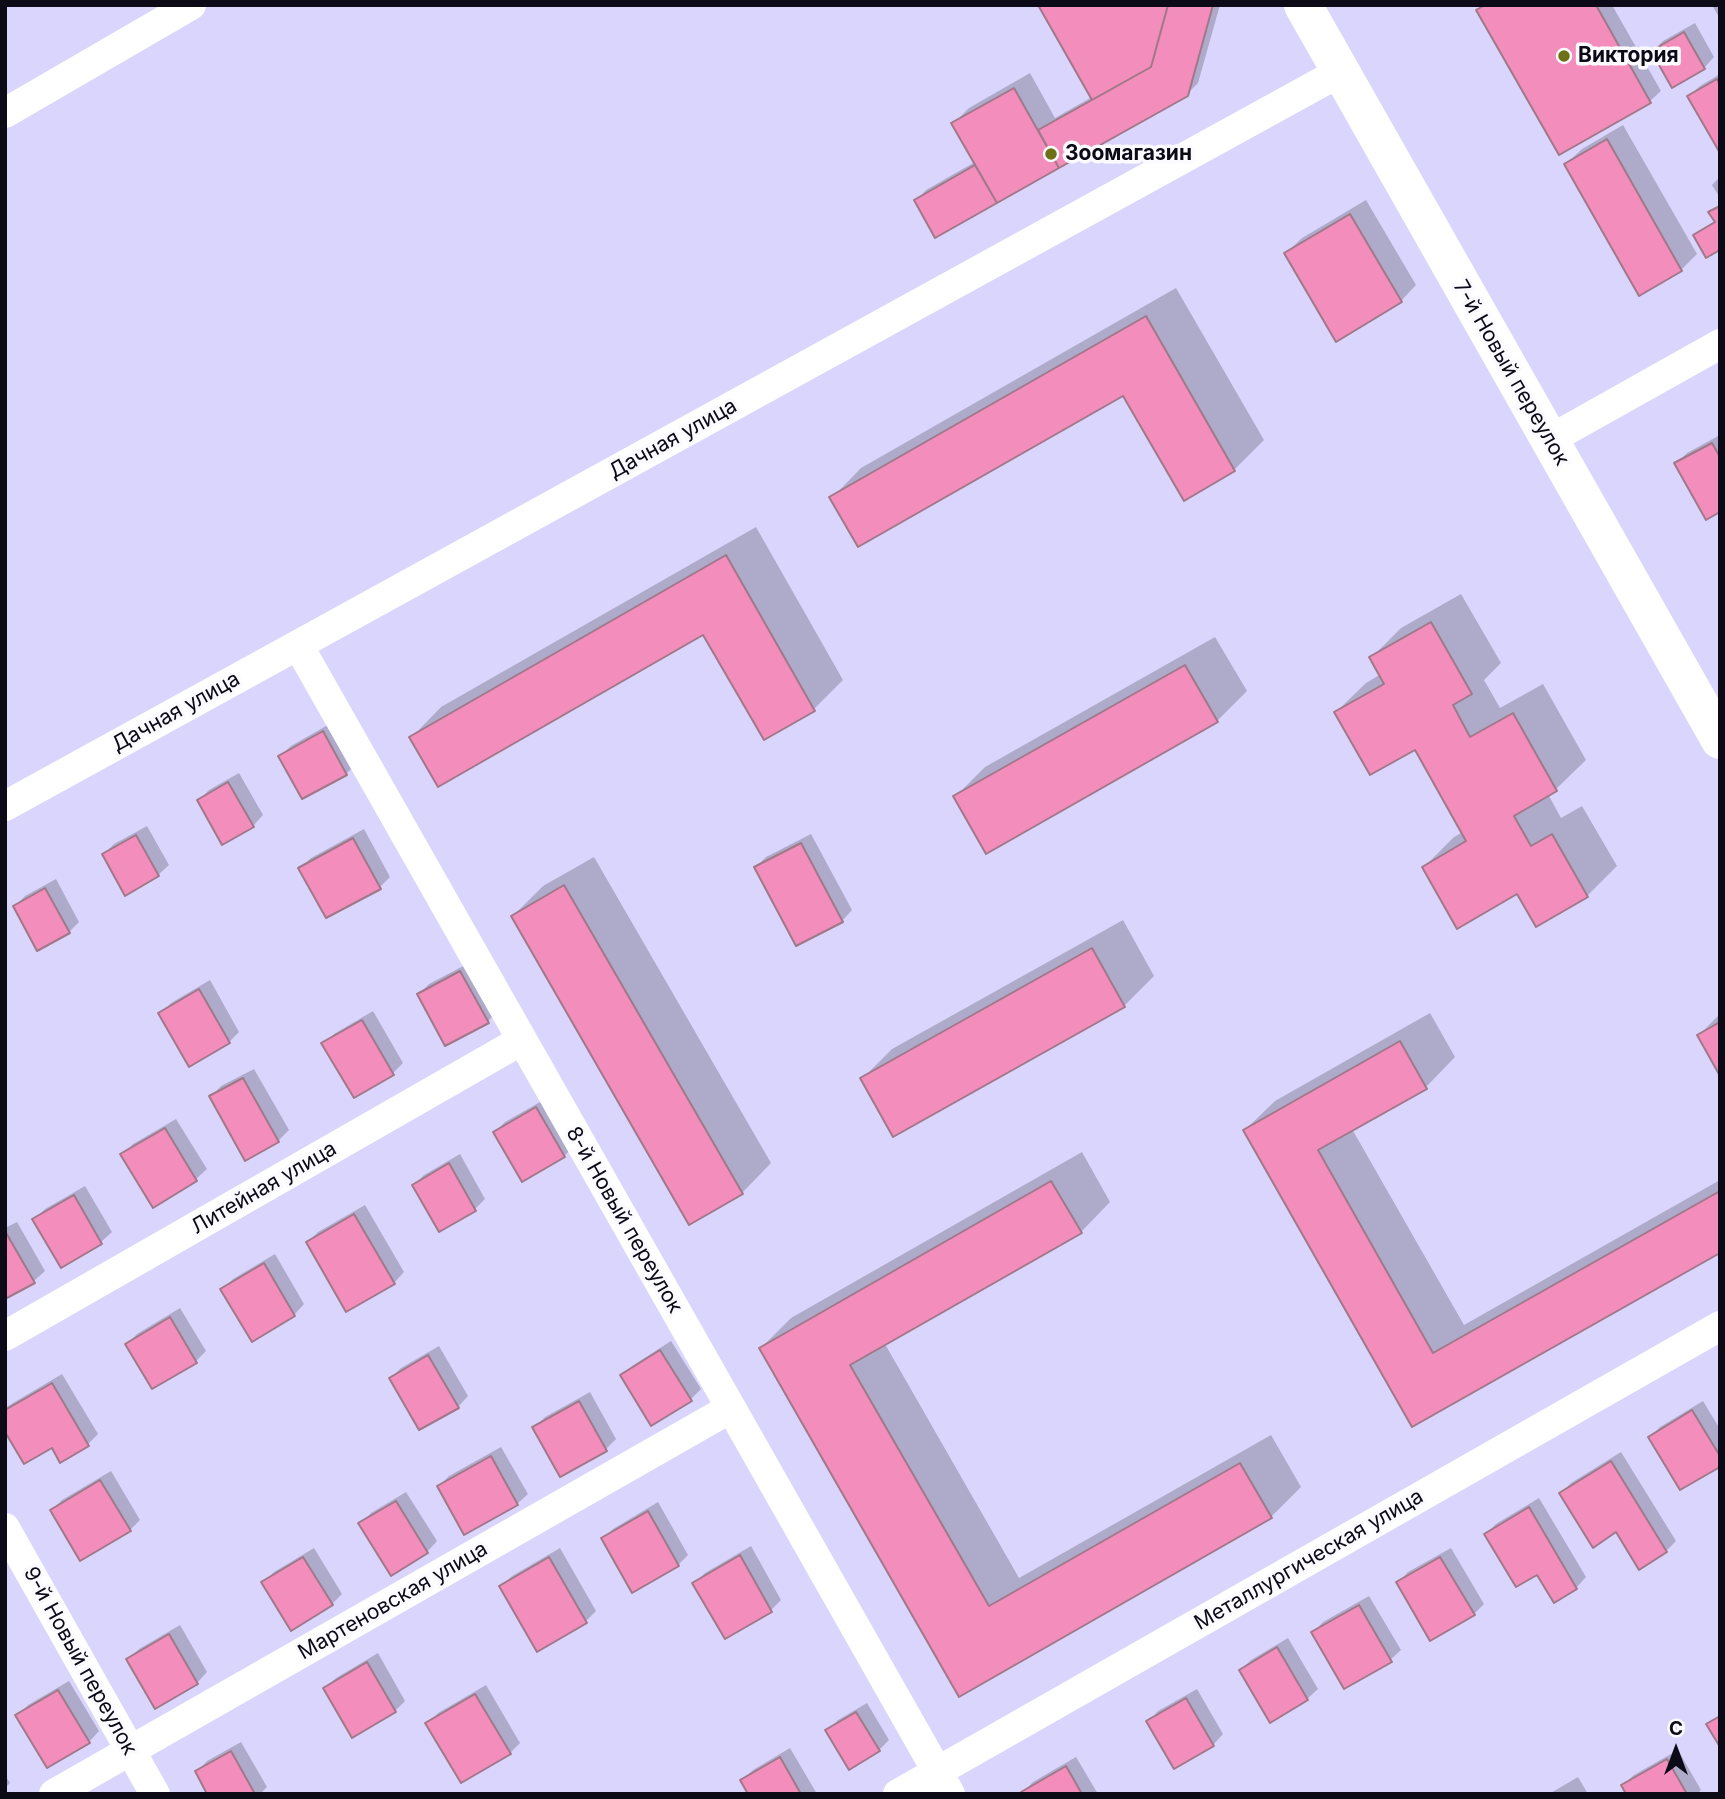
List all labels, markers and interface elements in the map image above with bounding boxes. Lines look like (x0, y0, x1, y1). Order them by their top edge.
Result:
place label: Виктория (1578, 43, 1679, 69)
marker: Виктория (1556, 48, 1572, 64)
place label: Зоомагазин (1065, 141, 1192, 167)
marker: Зоомагазин (1043, 146, 1059, 162)
street label: 7-й Новый переулок (1448, 276, 1574, 470)
street label: Дачная улица (605, 393, 741, 485)
street label: Дачная улица (108, 666, 244, 758)
street label: 8-й Новый переулок (560, 1122, 688, 1318)
street label: Литейная улица (187, 1136, 341, 1240)
street label: Металлургическая улица (1190, 1484, 1428, 1636)
street label: Мартеновская улица (294, 1536, 492, 1666)
street label: 9-й Новый переулок (18, 1563, 142, 1759)
north arrow (1641, 1715, 1711, 1785)
text: С (1669, 1717, 1683, 1740)

